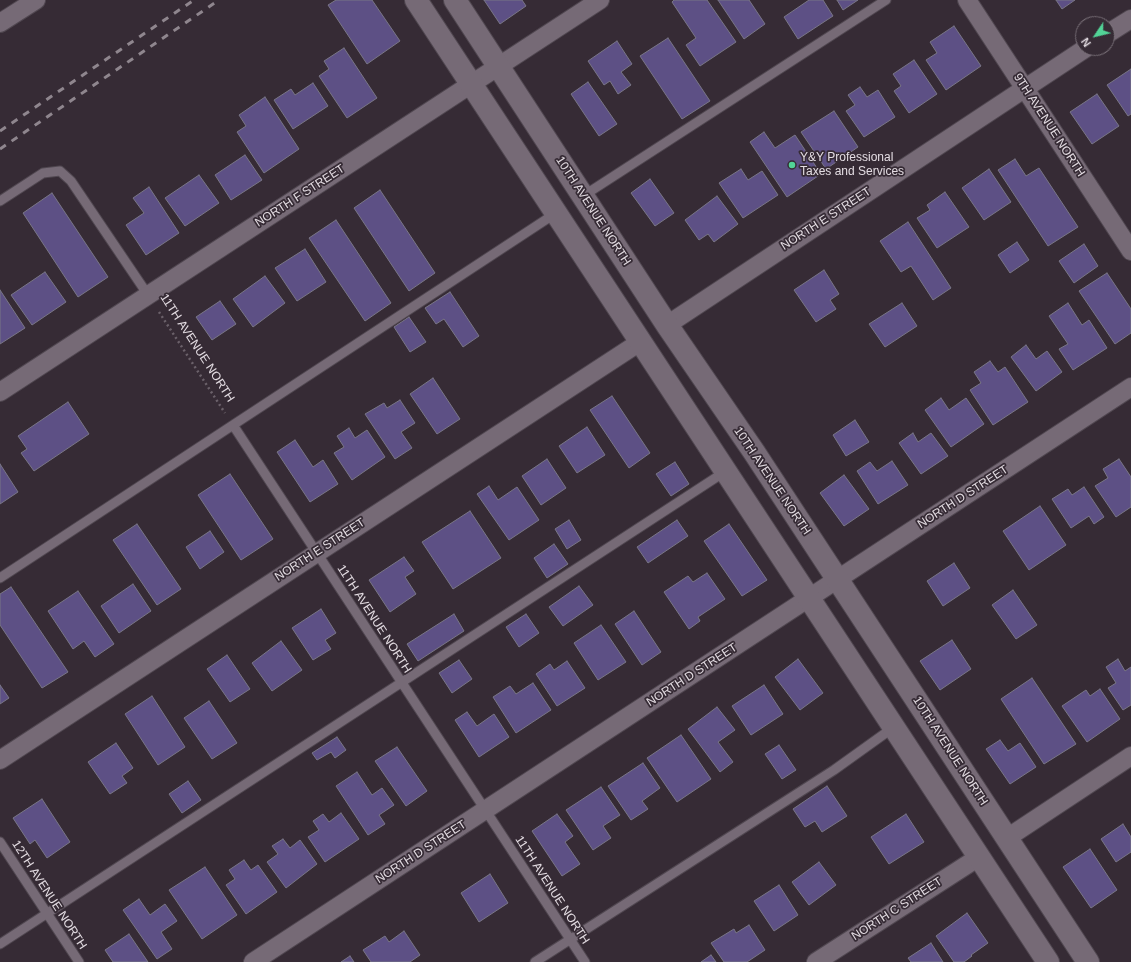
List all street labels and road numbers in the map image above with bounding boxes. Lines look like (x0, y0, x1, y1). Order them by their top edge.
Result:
street label: 9TH AVENUE NORTH (1010, 71, 1088, 179)
street label: 10TH AVENUE NORTH (552, 154, 634, 268)
street label: NORTH F STREET (253, 162, 347, 230)
street label: NORTH E STREET (778, 185, 874, 253)
street label: 11TH AVENUE NORTH (157, 291, 237, 405)
street label: 10TH AVENUE NORTH (731, 424, 813, 538)
street label: NORTH D STREET (915, 462, 1011, 532)
street label: NORTH E STREET (272, 516, 368, 584)
street label: 11TH AVENUE NORTH (334, 562, 414, 676)
street label: NORTH D STREET (644, 640, 740, 710)
street label: 10TH AVENUE NORTH (909, 694, 991, 808)
street label: NORTH D STREET (373, 817, 469, 887)
street label: 11TH AVENUE NORTH (512, 833, 592, 947)
street label: 12TH AVENUE NORTH (8, 838, 90, 952)
street label: NORTH C STREET (849, 874, 945, 944)

